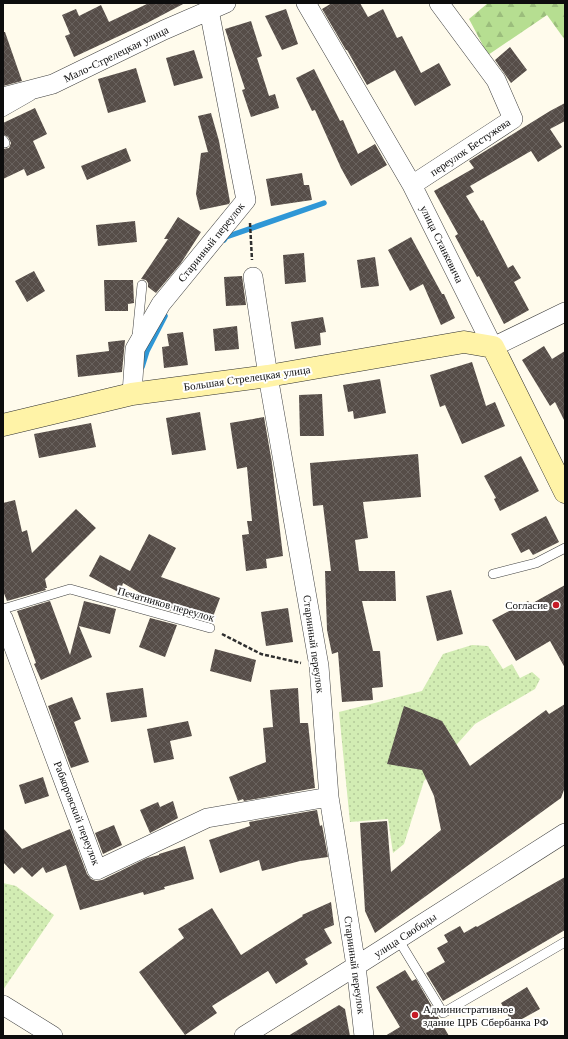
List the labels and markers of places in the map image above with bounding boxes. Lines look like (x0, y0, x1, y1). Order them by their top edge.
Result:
place label: Согласие (505, 598, 548, 612)
marker: Согласие (551, 600, 561, 610)
place label: Административное здание ЦРБ Сбербанка РФ (423, 1002, 549, 1029)
marker: Административное здание ЦРБ Сбербанка РФ (410, 1010, 420, 1020)

